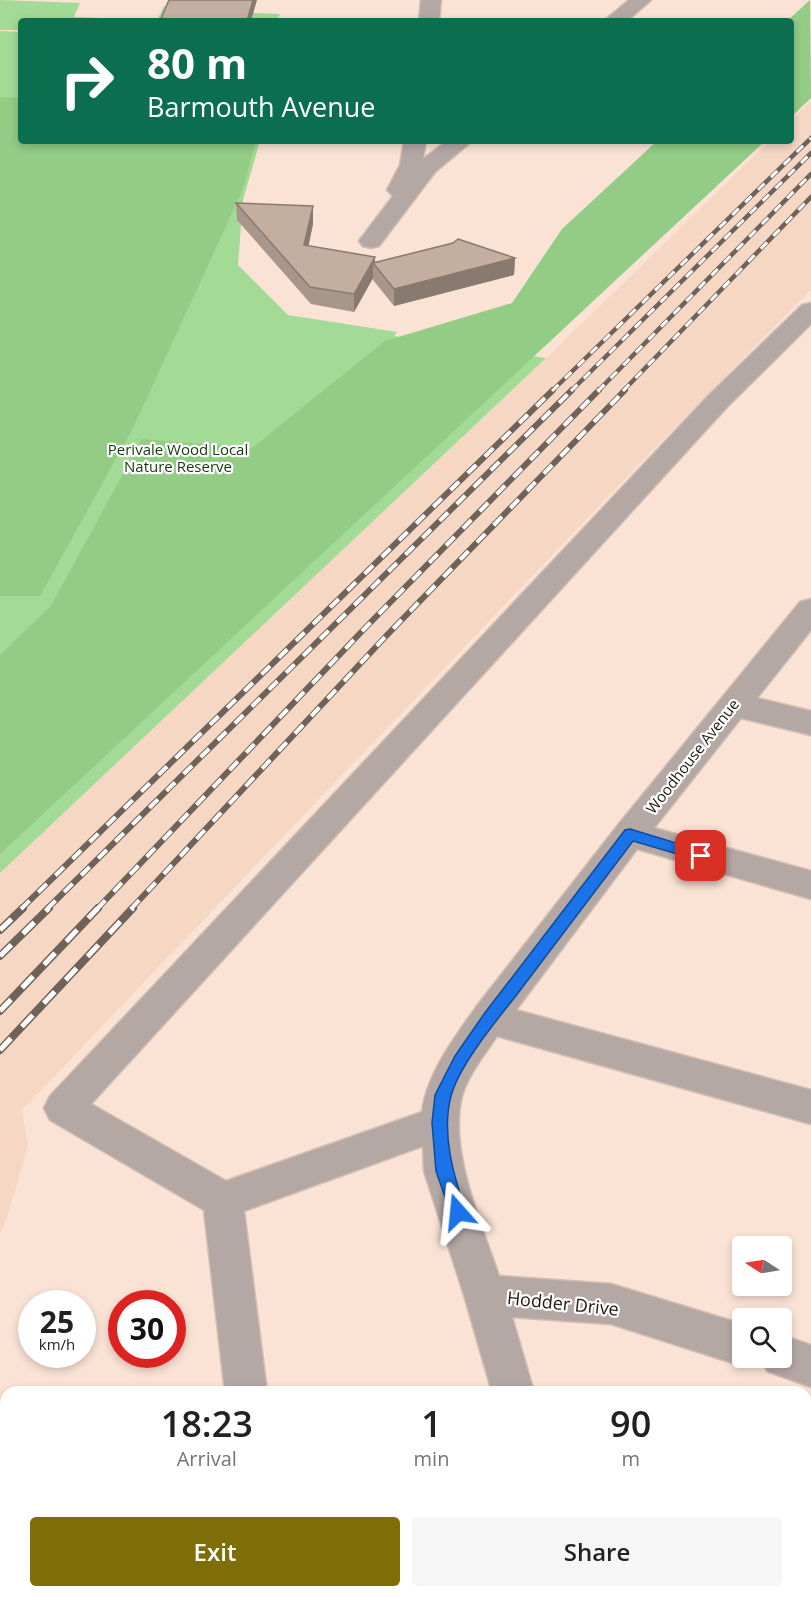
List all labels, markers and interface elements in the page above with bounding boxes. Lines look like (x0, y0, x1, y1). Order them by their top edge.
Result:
text: 80 m (147, 34, 247, 91)
icon: right (48, 42, 126, 120)
text: Barmouth Avenue (147, 88, 375, 125)
park label: Perivale Wood Local Nature Reserve (108, 439, 248, 476)
street label: Woodhouse Avenue (641, 695, 743, 817)
pin (675, 830, 726, 881)
icon: arrive (684, 839, 717, 872)
position arrow (426, 1180, 490, 1244)
north arrow (732, 1236, 792, 1296)
map controls (732, 1236, 792, 1368)
street label: Hodder Drive (506, 1285, 620, 1321)
speed limit sign: 30 (108, 1290, 186, 1368)
text: 25 (40, 1301, 74, 1342)
button: search (732, 1308, 792, 1368)
text: km/h (39, 1334, 75, 1354)
text: 18:23 (161, 1399, 253, 1448)
text: 1 (421, 1399, 442, 1448)
text: 90 (610, 1399, 651, 1448)
text: Arrival (177, 1445, 237, 1472)
text: min (414, 1445, 449, 1472)
text: m (621, 1445, 640, 1472)
button: Exit (30, 1517, 400, 1586)
button: Share (412, 1517, 782, 1586)

